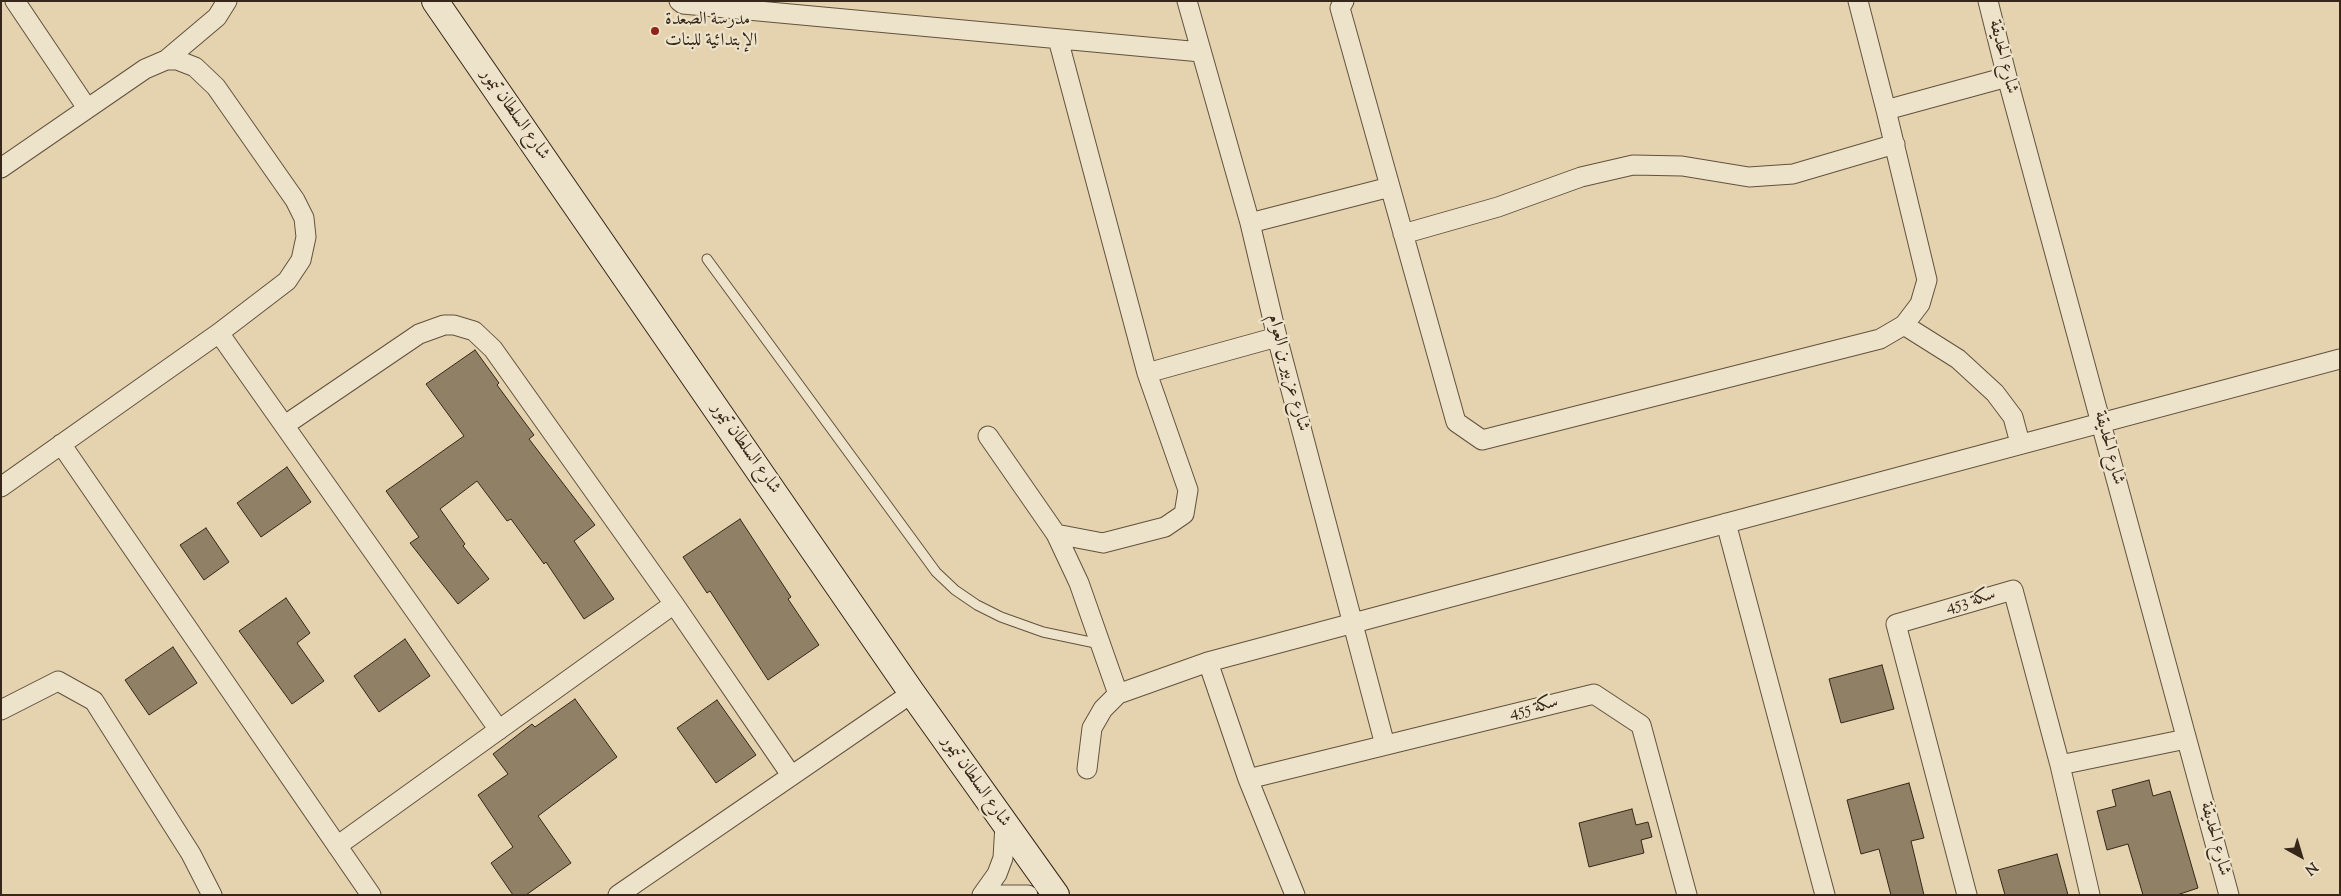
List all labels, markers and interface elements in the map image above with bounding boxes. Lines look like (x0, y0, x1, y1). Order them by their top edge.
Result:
place label: مدرسة الصعدة الإبتدائية للبنات (665, 10, 757, 52)
street label: شارع الحديقة (1982, 18, 2022, 96)
marker: مدرسة الصعدة الإبتدائية للبنات (649, 25, 661, 37)
street label: شارع السلطان تيمور (475, 65, 553, 165)
street label: شارع عزبير بن العوام (1261, 312, 1313, 434)
street label: شارع السلطان تيمور (706, 399, 784, 499)
street label: شارع الحديقة (2088, 409, 2128, 487)
street label: سكة 453 (1944, 585, 1998, 619)
street label: سكة 455 (1507, 692, 1561, 726)
street label: شارع السلطان تيمور (936, 732, 1014, 832)
street label: شارع الحديقة (2194, 800, 2234, 878)
north arrow (2276, 831, 2326, 881)
text: N (2300, 856, 2321, 879)

